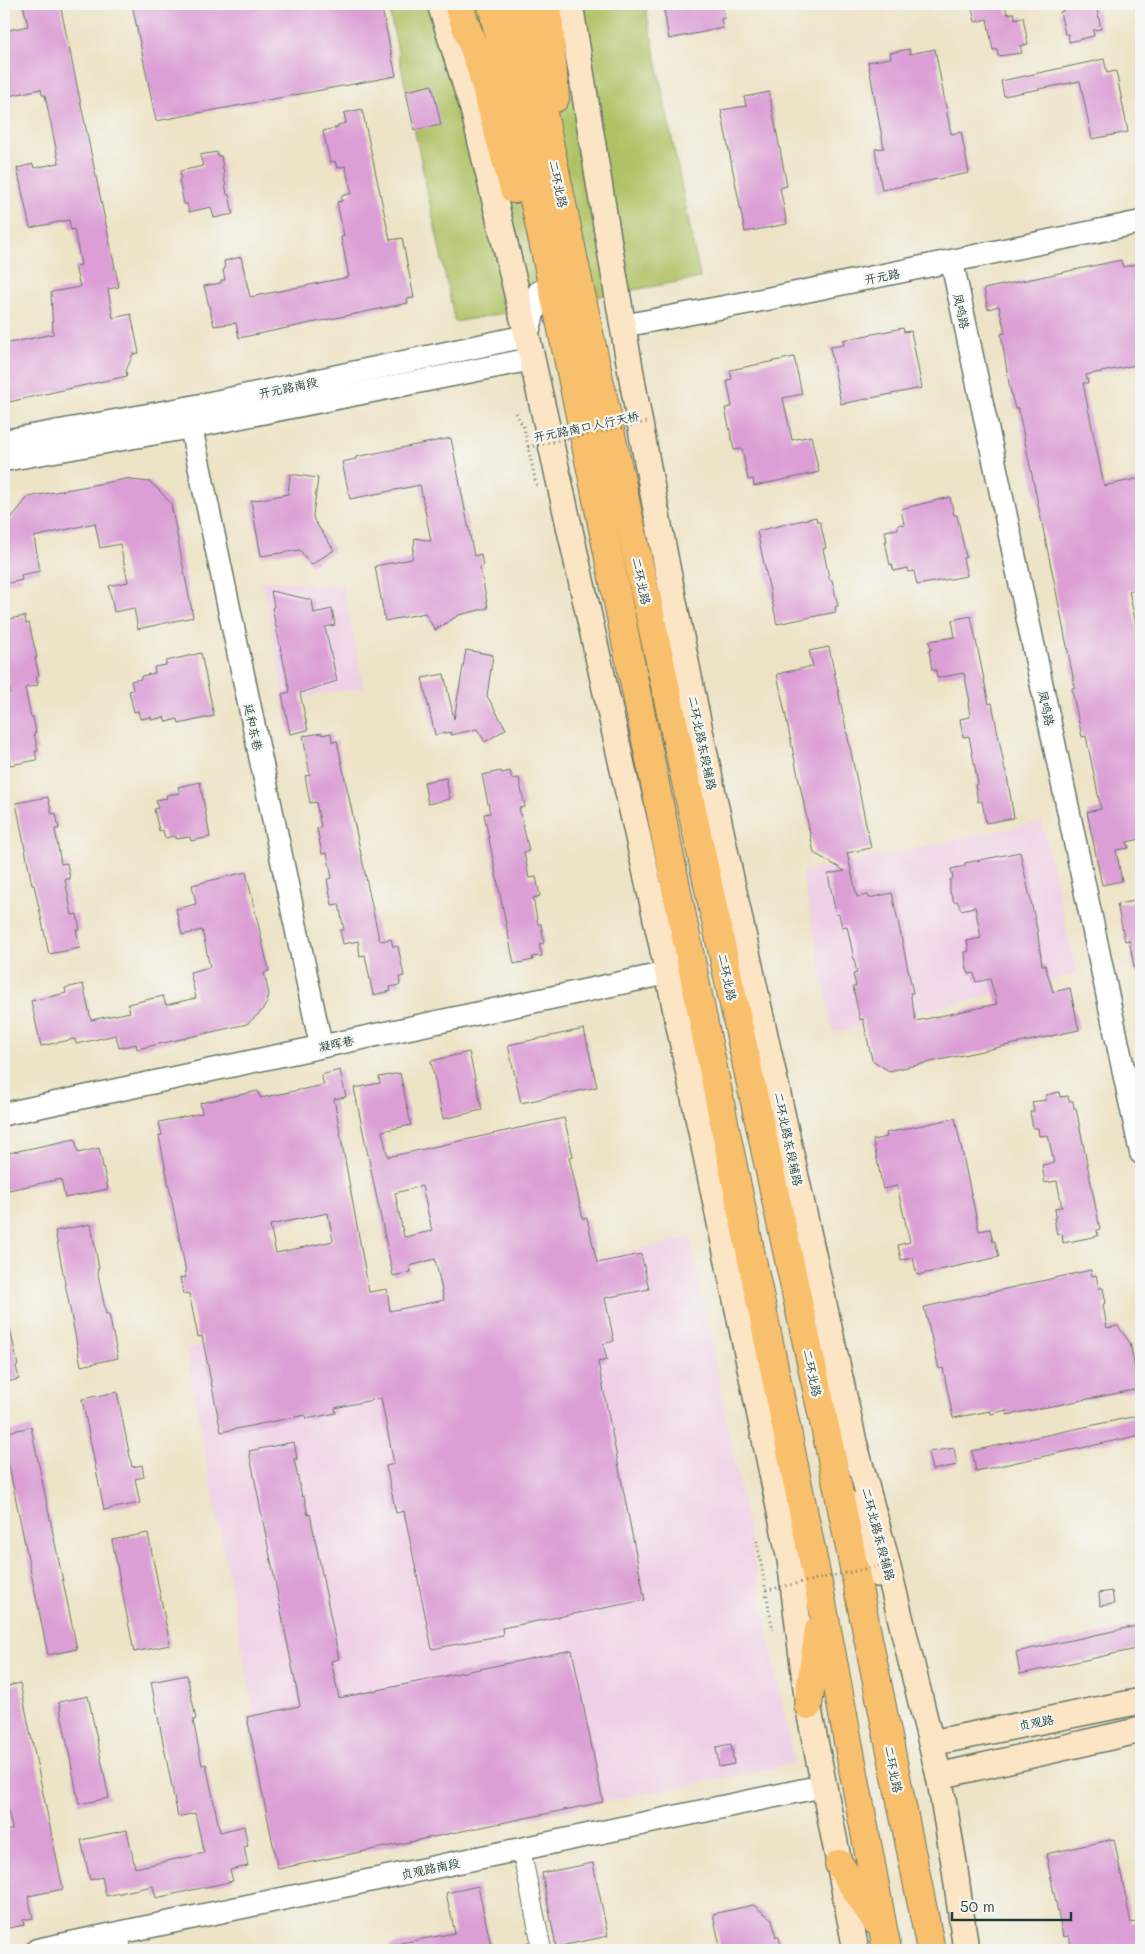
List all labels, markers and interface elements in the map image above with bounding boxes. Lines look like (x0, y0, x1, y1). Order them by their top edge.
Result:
street label: 二环北路 (546, 159, 572, 209)
street label: 开元路 (863, 265, 901, 287)
street label: 凤鸣路 (950, 292, 974, 330)
street label: 开元路南段 (257, 373, 319, 401)
street label: 开元路南口人行天桥 (532, 407, 641, 445)
street label: 二环北路 (629, 556, 655, 606)
street label: 凤鸣路 (1035, 689, 1059, 727)
street label: 二环北路东段辅路 (685, 694, 721, 792)
street label: 延和东巷 (241, 702, 267, 752)
street label: 二环北路 (715, 952, 741, 1002)
street label: 凝晖巷 (317, 1031, 355, 1055)
street label: 二环北路东段辅路 (771, 1090, 807, 1188)
street label: 二环北路 (800, 1348, 826, 1398)
street label: 二环北路东段辅路 (859, 1486, 899, 1582)
street label: 贞观路 (1017, 1711, 1055, 1733)
street label: 二环北路 (882, 1744, 906, 1794)
street label: 贞观路南段 (399, 1854, 461, 1882)
scale bar (952, 1889, 1071, 1921)
text: 50 m (960, 1896, 995, 1916)

